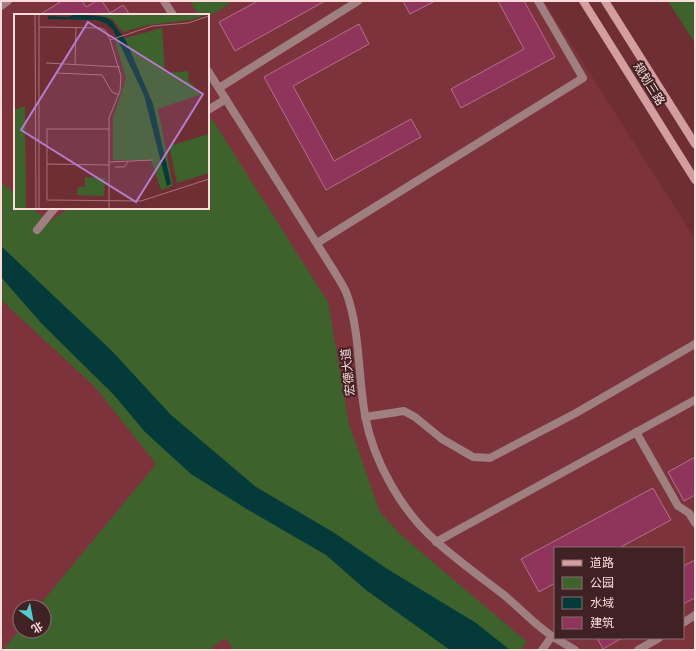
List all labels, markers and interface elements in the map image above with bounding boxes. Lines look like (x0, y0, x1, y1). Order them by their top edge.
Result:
inset map (14, 14, 209, 209)
street label: 规划三路 (630, 59, 669, 108)
street label: 宏德大道 (338, 347, 357, 397)
legend (554, 547, 684, 639)
text: 道路 (590, 555, 614, 570)
text: 公园 (590, 575, 614, 590)
text: 水域 (590, 595, 614, 610)
north arrow (12, 599, 52, 639)
text: 建筑 (590, 615, 614, 630)
text: 北 (29, 619, 46, 636)

